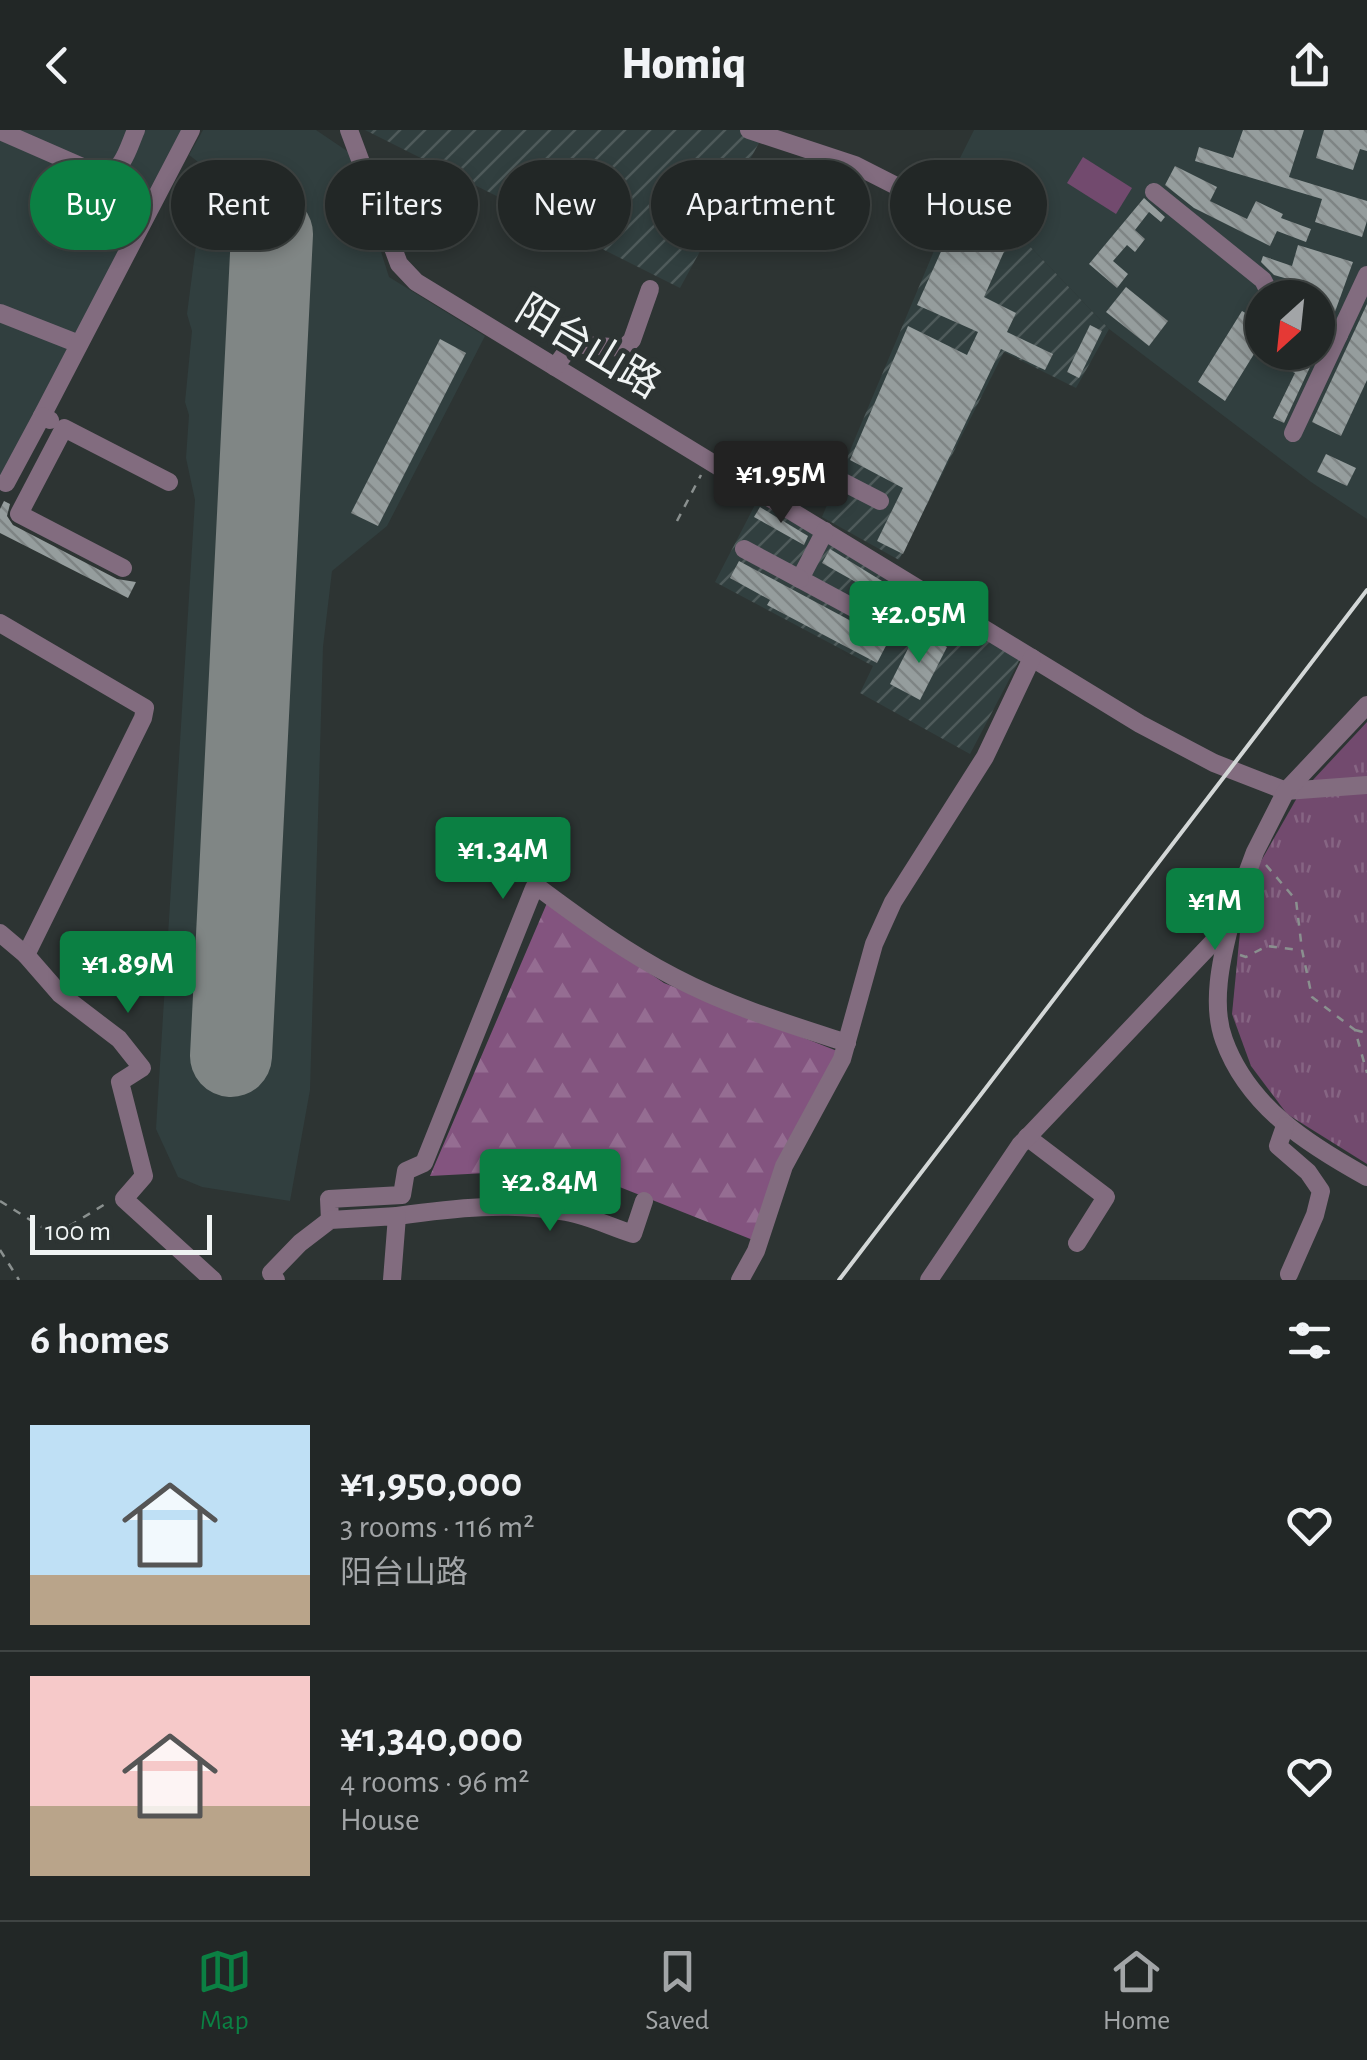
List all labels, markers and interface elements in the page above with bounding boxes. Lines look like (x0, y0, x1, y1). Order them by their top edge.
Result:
icon: back (30, 38, 85, 93)
icon: share (1282, 38, 1337, 93)
text: Homiq (621, 42, 746, 87)
chip: Buy (30, 160, 151, 250)
chip: Rent (171, 160, 305, 250)
chip: Filters (325, 160, 478, 250)
chip: New (498, 160, 631, 250)
chip: Apartment (651, 160, 870, 250)
chip: House (890, 160, 1047, 250)
north arrow (1245, 280, 1335, 370)
map controls (1245, 280, 1335, 370)
street label: 阳台山路 (509, 288, 668, 406)
pin: ¥1.95M (700, 441, 862, 526)
text: ¥1.95M (736, 457, 826, 489)
pin: ¥2.05M (838, 581, 1000, 666)
text: ¥2.05M (871, 597, 967, 629)
pin: ¥1.34M (422, 817, 584, 902)
text: ¥1.34M (457, 833, 549, 865)
pin: ¥1M (1167, 868, 1263, 953)
text: ¥1M (1188, 884, 1242, 916)
pin: ¥1.89M (47, 931, 209, 1016)
text: ¥1.89M (82, 947, 174, 979)
pin: ¥2.84M (469, 1149, 631, 1234)
text: ¥2.84M (502, 1165, 598, 1197)
scale bar (30, 1210, 212, 1254)
text: 100 m (45, 1218, 111, 1246)
icon: filters (1282, 1313, 1337, 1368)
text: 6 homes (30, 1319, 169, 1361)
text: ¥1,950,000 (340, 1462, 522, 1504)
icon: home (110, 1465, 230, 1585)
icon: heart (1282, 1498, 1337, 1553)
text: 3 rooms · 116 m² (340, 1511, 534, 1543)
text: 阳台山路 (340, 1557, 468, 1589)
icon: home (110, 1716, 230, 1836)
text: ¥1,340,000 (340, 1717, 523, 1759)
icon: heart (1282, 1749, 1337, 1804)
text: 4 rooms · 96 m² (340, 1766, 530, 1798)
text: House (340, 1804, 420, 1836)
tab: Map (197, 1944, 252, 2038)
tab: Saved (645, 1944, 709, 2038)
tab: Home (1103, 1944, 1170, 2038)

